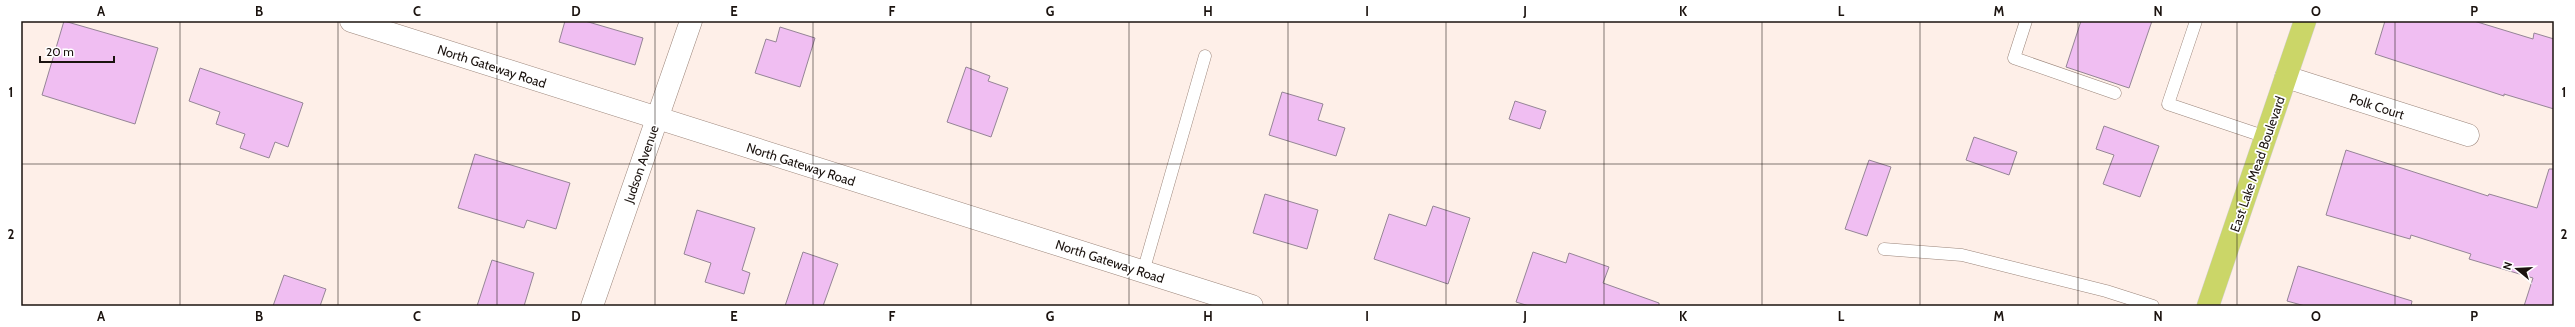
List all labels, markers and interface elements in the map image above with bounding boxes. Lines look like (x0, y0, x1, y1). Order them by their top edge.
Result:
text: A (97, 3, 106, 19)
text: B (255, 3, 263, 19)
text: C (413, 3, 421, 19)
text: D (571, 3, 581, 19)
text: E (730, 3, 738, 19)
text: F (889, 3, 896, 19)
text: G (1046, 3, 1055, 19)
text: H (1203, 3, 1213, 19)
text: I (1365, 3, 1369, 19)
text: J (1522, 3, 1527, 19)
text: K (1679, 3, 1688, 19)
text: L (1838, 3, 1845, 19)
text: M (1994, 3, 2005, 19)
text: N (2153, 3, 2163, 19)
text: O (2311, 3, 2321, 19)
text: P (2470, 3, 2478, 19)
scale bar (40, 38, 114, 64)
street label: North Gateway Road (436, 41, 548, 91)
text: 20 m (46, 44, 74, 59)
text: 1 (9, 84, 13, 100)
text: 1 (2562, 84, 2566, 100)
street label: Polk Court (2348, 90, 2407, 123)
street label: East Lake Mead Boulevard (2226, 94, 2288, 234)
street label: Judson Avenue (620, 123, 662, 206)
street label: North Gateway Road (745, 139, 857, 189)
text: 2 (8, 226, 15, 242)
text: 2 (2561, 226, 2568, 242)
street label: North Gateway Road (1054, 236, 1166, 286)
north arrow (2497, 249, 2537, 289)
text: N (2500, 260, 2515, 272)
text: A (97, 308, 106, 324)
text: B (255, 308, 263, 324)
text: C (413, 308, 421, 324)
text: D (571, 308, 581, 324)
text: E (730, 308, 738, 324)
text: F (889, 308, 896, 324)
text: G (1046, 308, 1055, 324)
text: H (1203, 308, 1213, 324)
text: I (1365, 308, 1369, 324)
text: J (1522, 308, 1527, 324)
text: K (1679, 308, 1688, 324)
text: L (1838, 308, 1845, 324)
text: M (1994, 308, 2005, 324)
text: N (2153, 308, 2163, 324)
text: O (2311, 308, 2321, 324)
text: P (2470, 308, 2478, 324)

